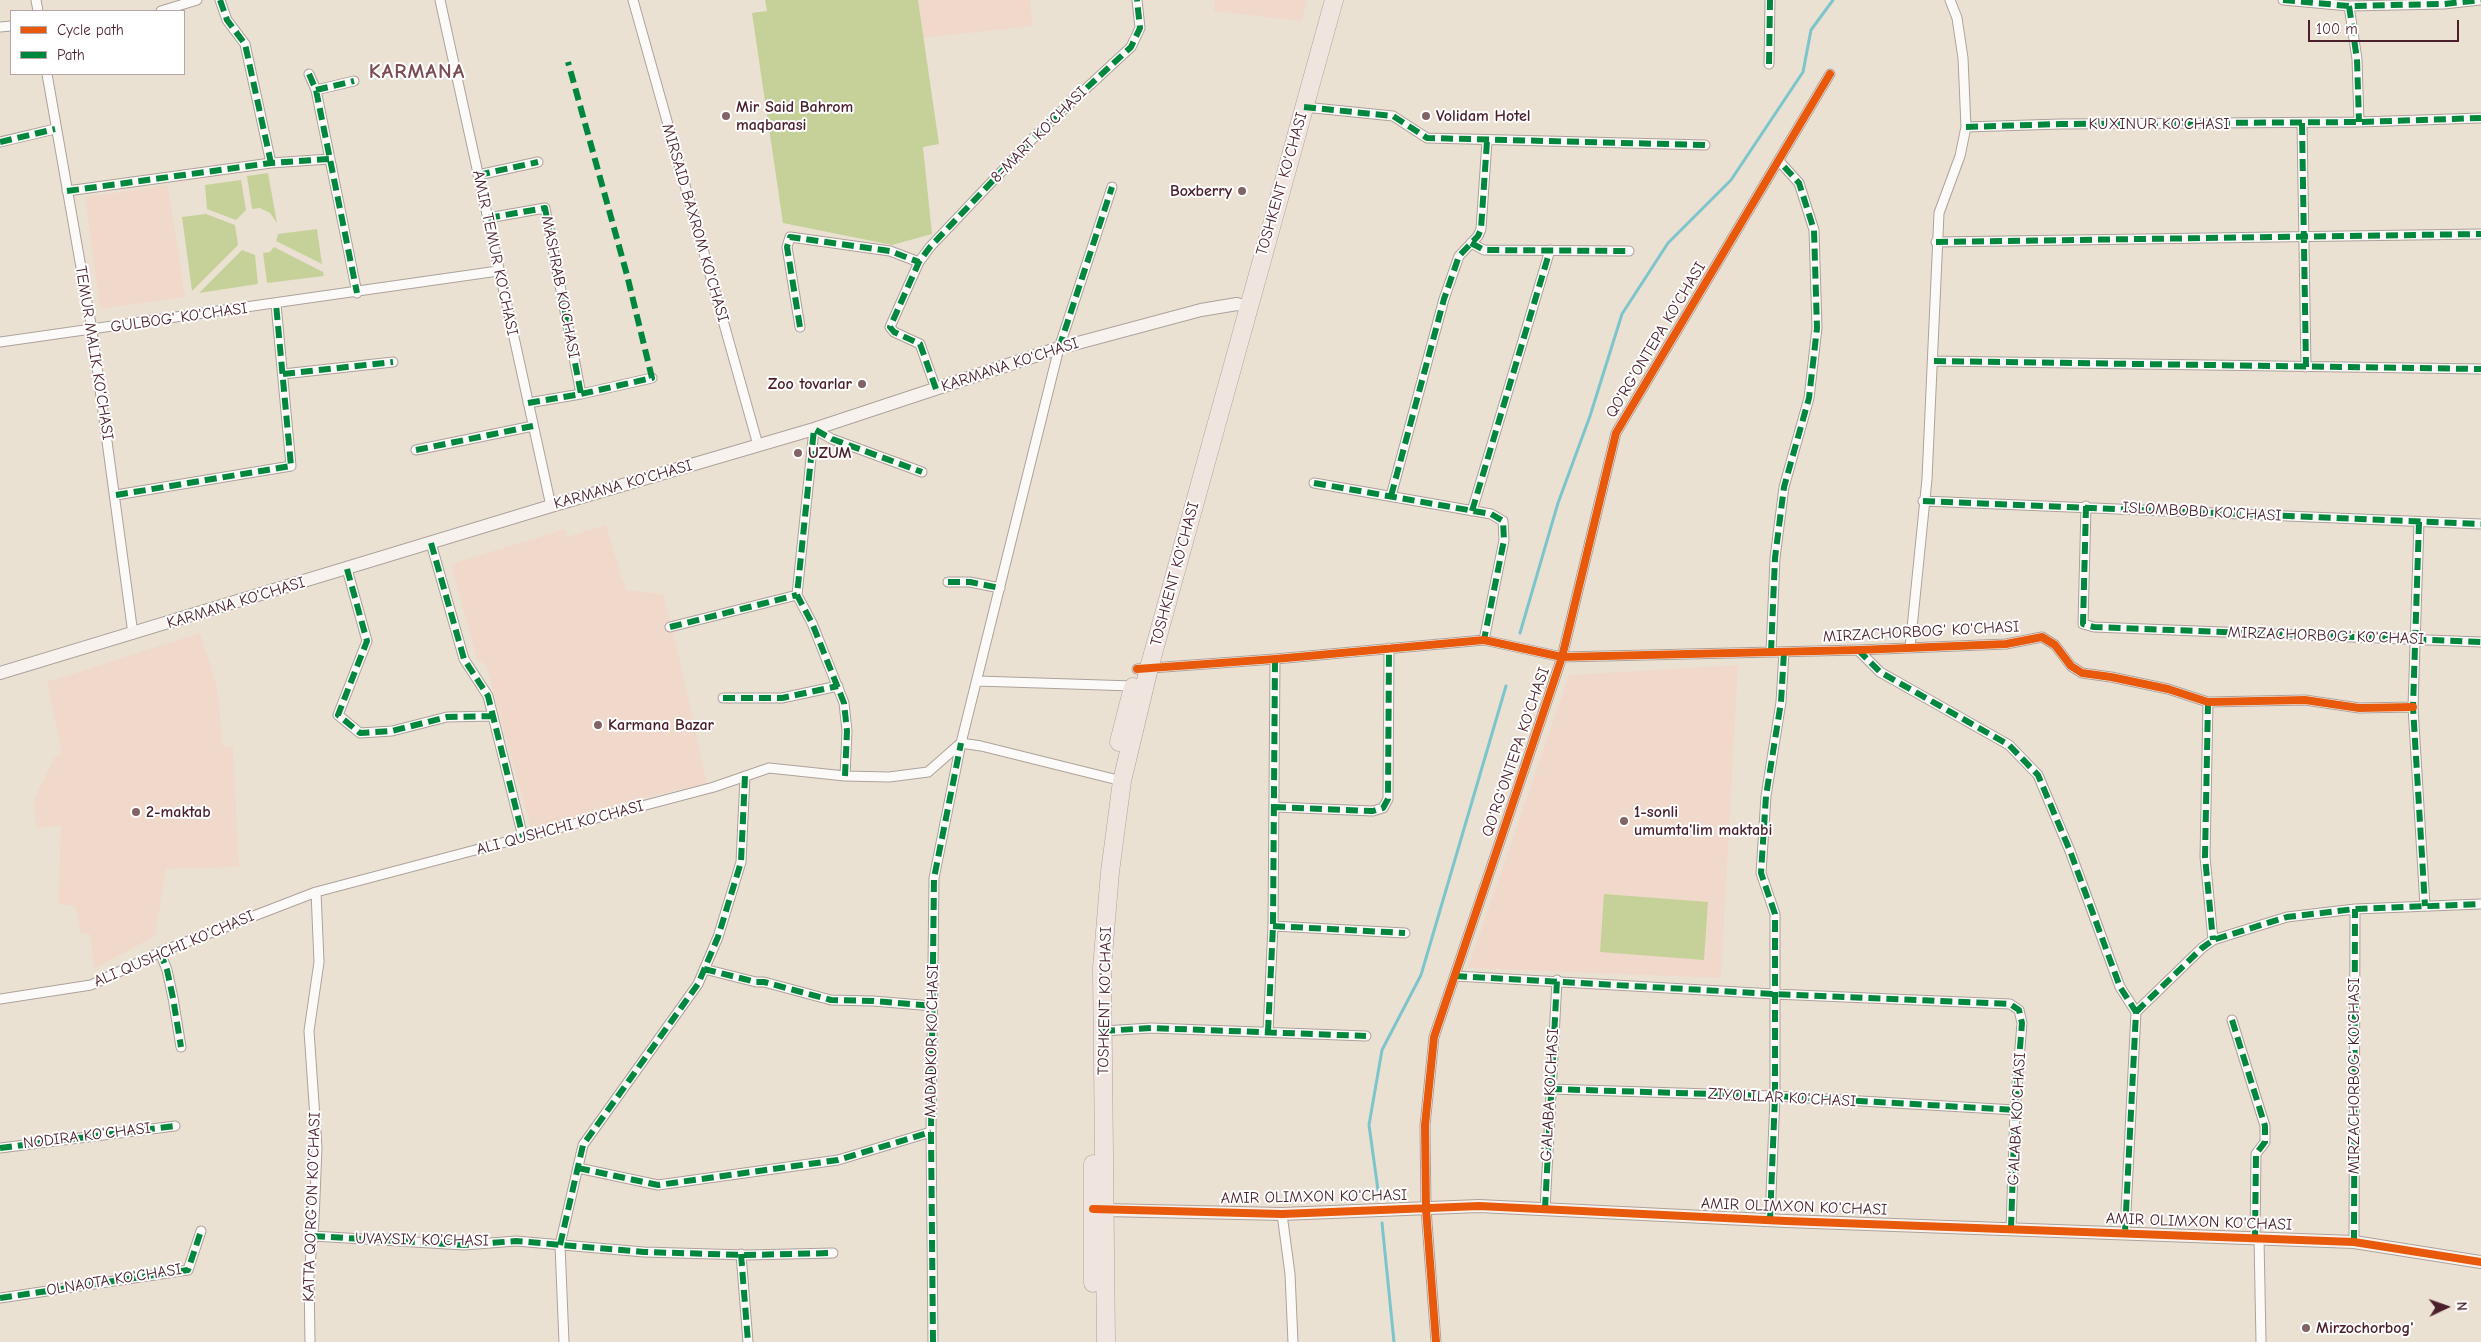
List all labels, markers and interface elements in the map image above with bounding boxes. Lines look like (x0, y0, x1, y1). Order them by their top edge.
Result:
legend (10, 10, 185, 75)
scale bar (2311, 10, 2462, 42)
text: 100 m (2316, 20, 2358, 38)
text: Cycle path (57, 21, 124, 39)
text: Path (57, 46, 85, 64)
district label: KARMANA (368, 59, 466, 85)
street label: 8-MART KO'CHASI (987, 83, 1091, 187)
place label: Mir Said Bahrom maqbarasi (736, 97, 853, 135)
place label: Volidam Hotel (1436, 106, 1531, 126)
marker: Mir Said Bahrom maqbarasi (720, 110, 732, 122)
street label: TOSHKENT KO'CHASI (1252, 110, 1312, 258)
marker: Volidam Hotel (1420, 110, 1432, 122)
street label: KUXINUR KO'CHASI (2088, 114, 2230, 134)
street label: MIRSAID BAXROM KO'CHASI (657, 122, 733, 324)
street label: AMIR TEMUR KO'CHASI (468, 169, 522, 337)
place label: Boxberry (1170, 181, 1232, 201)
marker: Boxberry (1236, 185, 1248, 197)
street label: MASHRAB KO'CHASI (537, 214, 583, 360)
street label: QO'RG'ONTEPA KO'CHASI (1602, 259, 1710, 421)
street label: TEMUR MALIK KO'CHASI (71, 265, 117, 441)
street label: GULBOG' KO'CHASI (109, 299, 249, 337)
street label: KARMANA KO'CHASI (939, 334, 1081, 396)
place label: Zoo tovarlar (768, 374, 852, 394)
marker: Zoo tovarlar (856, 378, 868, 390)
place label: UZUM (808, 443, 852, 463)
marker: UZUM (792, 447, 804, 459)
street label: KARMANA KO'CHASI (552, 456, 694, 514)
street label: ISLOMBOBD KO'CHASI (2122, 498, 2282, 526)
street label: TOSHKENT KO'CHASI (1147, 500, 1203, 648)
street label: KARMANA KO'CHASI (165, 573, 307, 633)
street label: MIRZACHORBOG' KO'CHASI (1822, 617, 2020, 647)
street label: MIRZACHORBOG' KO'CHASI (2227, 623, 2425, 649)
street label: QO'RG'ONTEPA KO'CHASI (1478, 665, 1554, 839)
place label: Karmana Bazar (608, 715, 714, 735)
marker: Karmana Bazar (592, 719, 604, 731)
street label: ALI QUSHCHI KO'CHASI (474, 796, 646, 860)
place label: 2-maktab (146, 802, 211, 822)
place label: 1-sonli umumta'lim maktabi (1634, 802, 1772, 840)
marker: 2-maktab (130, 806, 142, 818)
marker: 1-sonli umumta'lim maktabi (1618, 815, 1630, 827)
street label: ALI QUSHCHI KO'CHASI (91, 907, 257, 991)
street label: TOSHKENT KO'CHASI (1094, 927, 1116, 1075)
street label: MADADKOR KO'CHASI (921, 964, 943, 1118)
street label: MIRZACHORBOG' KO'CHASI (2344, 978, 2364, 1174)
street label: G'ALABA KO'CHASI (1537, 1028, 1563, 1162)
street label: G'ALABA KO'CHASI (2004, 1052, 2030, 1186)
street label: ZIYOLILAR KO'CHASI (1707, 1085, 1857, 1111)
street label: KATTA QO'RG'ON KO'CHASI (299, 1112, 325, 1302)
street label: NODIRA KO'CHASI (22, 1119, 152, 1153)
street label: AMIR OLIMXON KO'CHASI (1221, 1186, 1407, 1208)
street label: AMIR OLIMXON KO'CHASI (1700, 1194, 1888, 1220)
street label: AMIR OLIMXON KO'CHASI (2105, 1209, 2293, 1235)
street label: UVAYSIY KO'CHASI (355, 1229, 489, 1251)
street label: OLNAOTA KO'CHASI (45, 1260, 183, 1300)
north arrow (2421, 1282, 2471, 1332)
text: N (2453, 1301, 2470, 1311)
place label: Mirzochorbog' (2316, 1318, 2414, 1338)
marker: Mirzochorbog' (2300, 1322, 2312, 1334)

